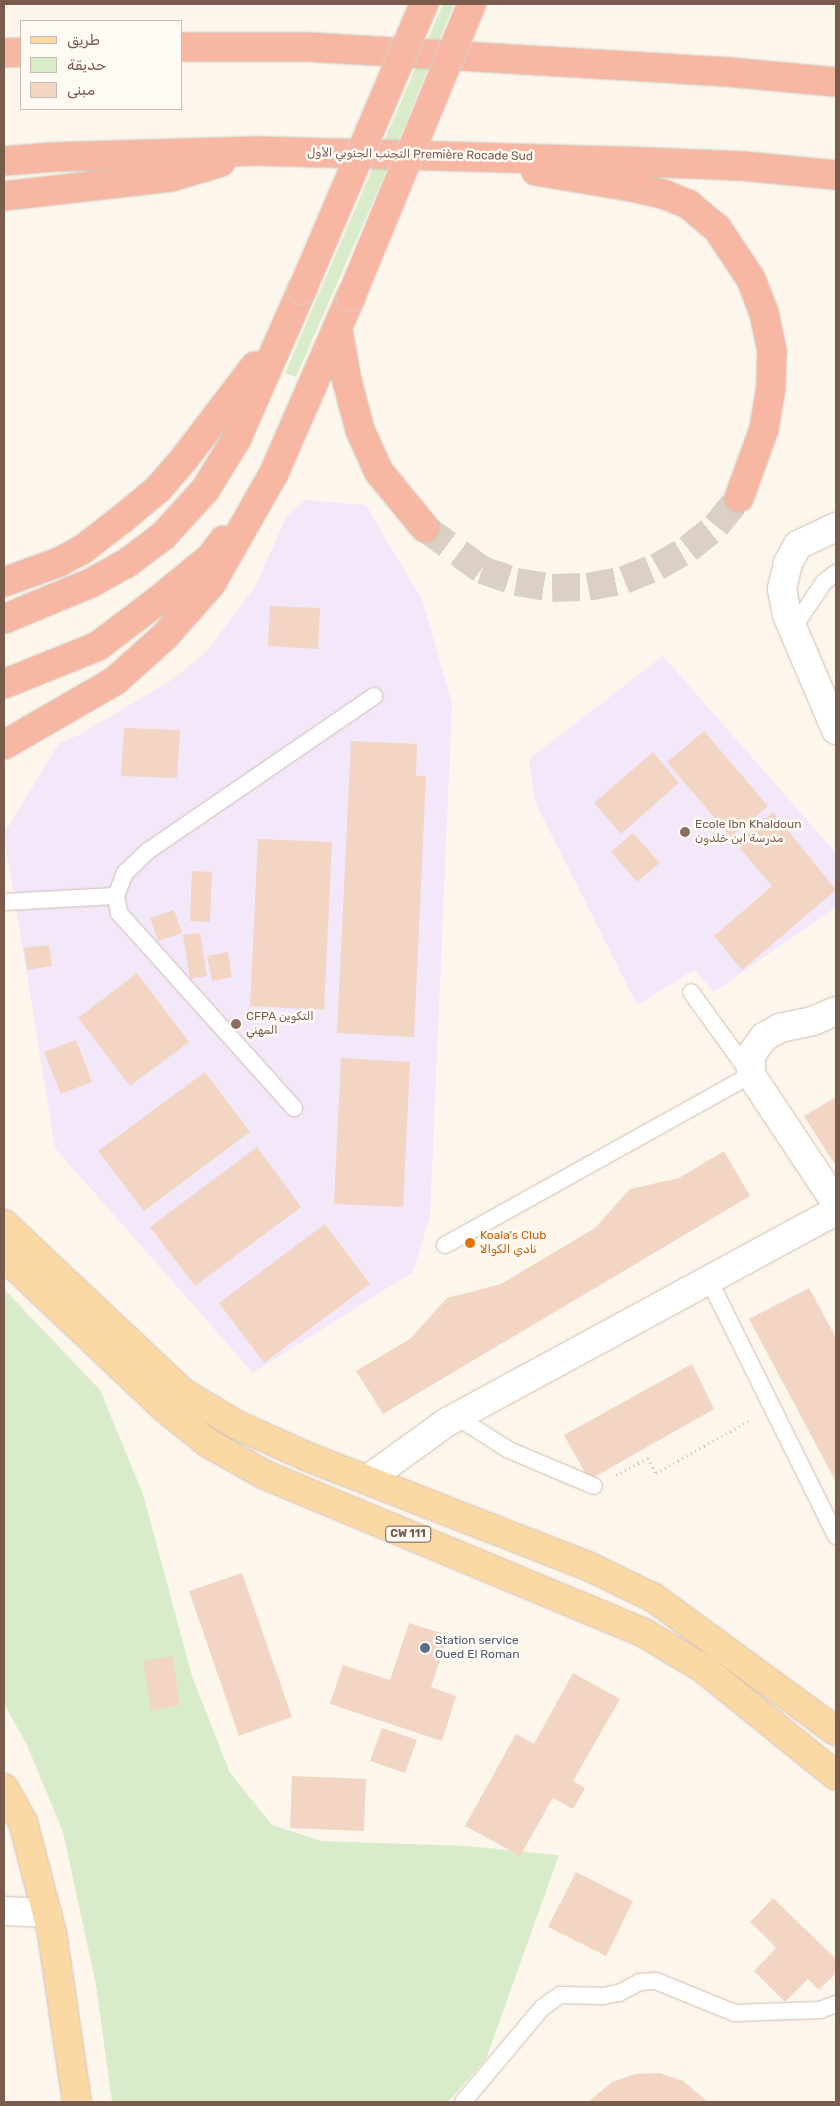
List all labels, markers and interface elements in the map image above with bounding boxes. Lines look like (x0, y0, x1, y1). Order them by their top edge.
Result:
legend (20, 20, 182, 110)
text: طريق (67, 31, 100, 49)
text: حديقة (67, 56, 107, 74)
text: مبنى (67, 81, 95, 99)
street label: التجنب الجنوبي الأول Première Rocade Sud (307, 146, 533, 164)
place label: Ecole Ibn Khaldoun مدرسة ابن خلدون (695, 818, 802, 846)
marker: Ecole Ibn Khaldoun مدرسة ابن خلدون (679, 826, 691, 838)
place label: CFPA التكوين المهني (246, 1010, 314, 1038)
marker: CFPA التكوين المهني (230, 1018, 242, 1030)
place label: Koala's Club نادي الكوالا (480, 1229, 546, 1257)
marker: Koala's Club نادي الكوالا (464, 1237, 476, 1249)
road number: CW 111 (384, 1526, 432, 1542)
place label: Station service Oued El Roman (435, 1634, 520, 1662)
marker: Station service Oued El Roman (419, 1642, 431, 1654)

